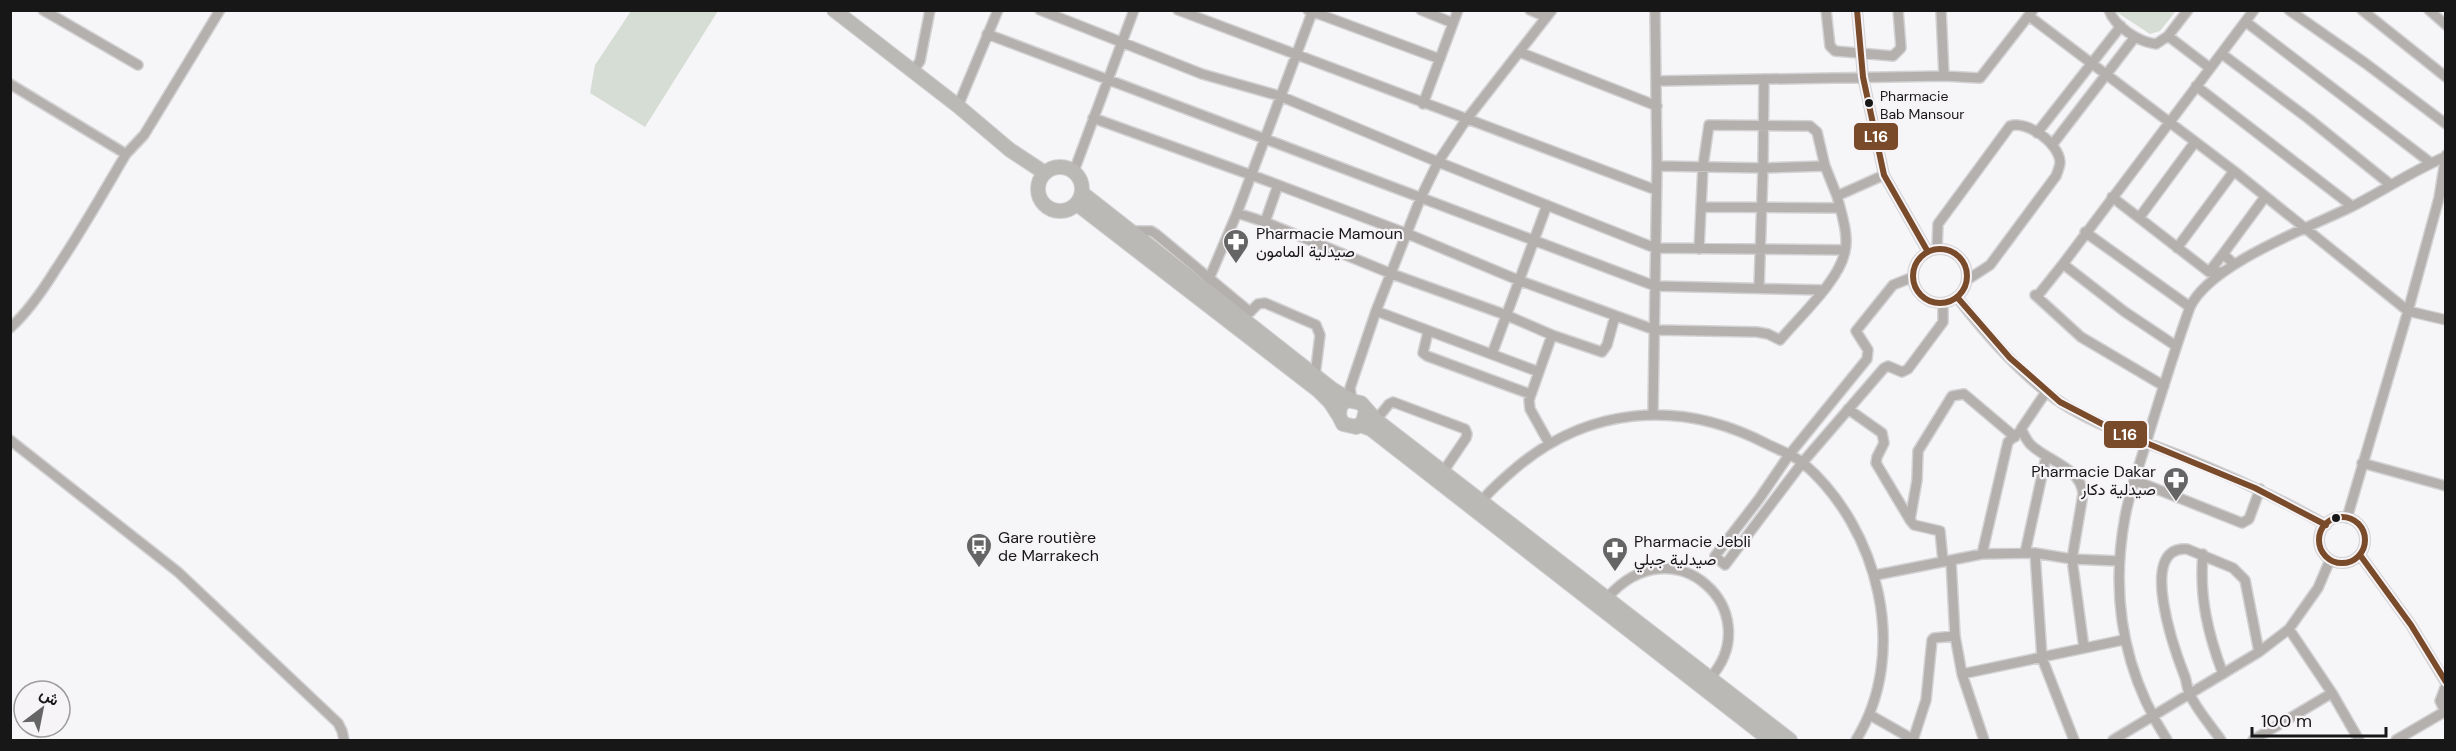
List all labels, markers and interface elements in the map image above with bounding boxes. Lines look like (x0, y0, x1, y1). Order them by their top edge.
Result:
place label: Pharmacie Bab Mansour (1880, 87, 1965, 123)
marker: Pharmacie Bab Mansour (1863, 97, 1875, 109)
line badge: L16 (1853, 122, 1899, 151)
text: L16 (1864, 126, 1888, 147)
place label: Pharmacie Mamoun صيدلية المامون (1256, 223, 1403, 262)
pharmacy icon: Pharmacie Mamoun صيدلية المامون (1221, 227, 1251, 265)
line badge: L16 (2103, 420, 2148, 449)
text: L16 (2113, 424, 2137, 445)
place label: Pharmacie Dakar صيدلية دكار (2031, 461, 2156, 500)
pharmacy icon: Pharmacie Dakar صيدلية دكار (2161, 465, 2191, 503)
unlabelled marker (2330, 512, 2342, 524)
place label: Gare routière de Marrakech (998, 527, 1099, 566)
bus stop icon: Gare routière de Marrakech (964, 531, 994, 569)
place label: Pharmacie Jebli صيدلية جبلي (1634, 531, 1751, 573)
pharmacy icon: Pharmacie Jebli صيدلية جبلي (1600, 535, 1630, 573)
north arrow (12, 679, 72, 739)
text: ش (36, 683, 63, 711)
scale bar (2252, 700, 2386, 738)
text: 100 m (2261, 709, 2312, 733)

